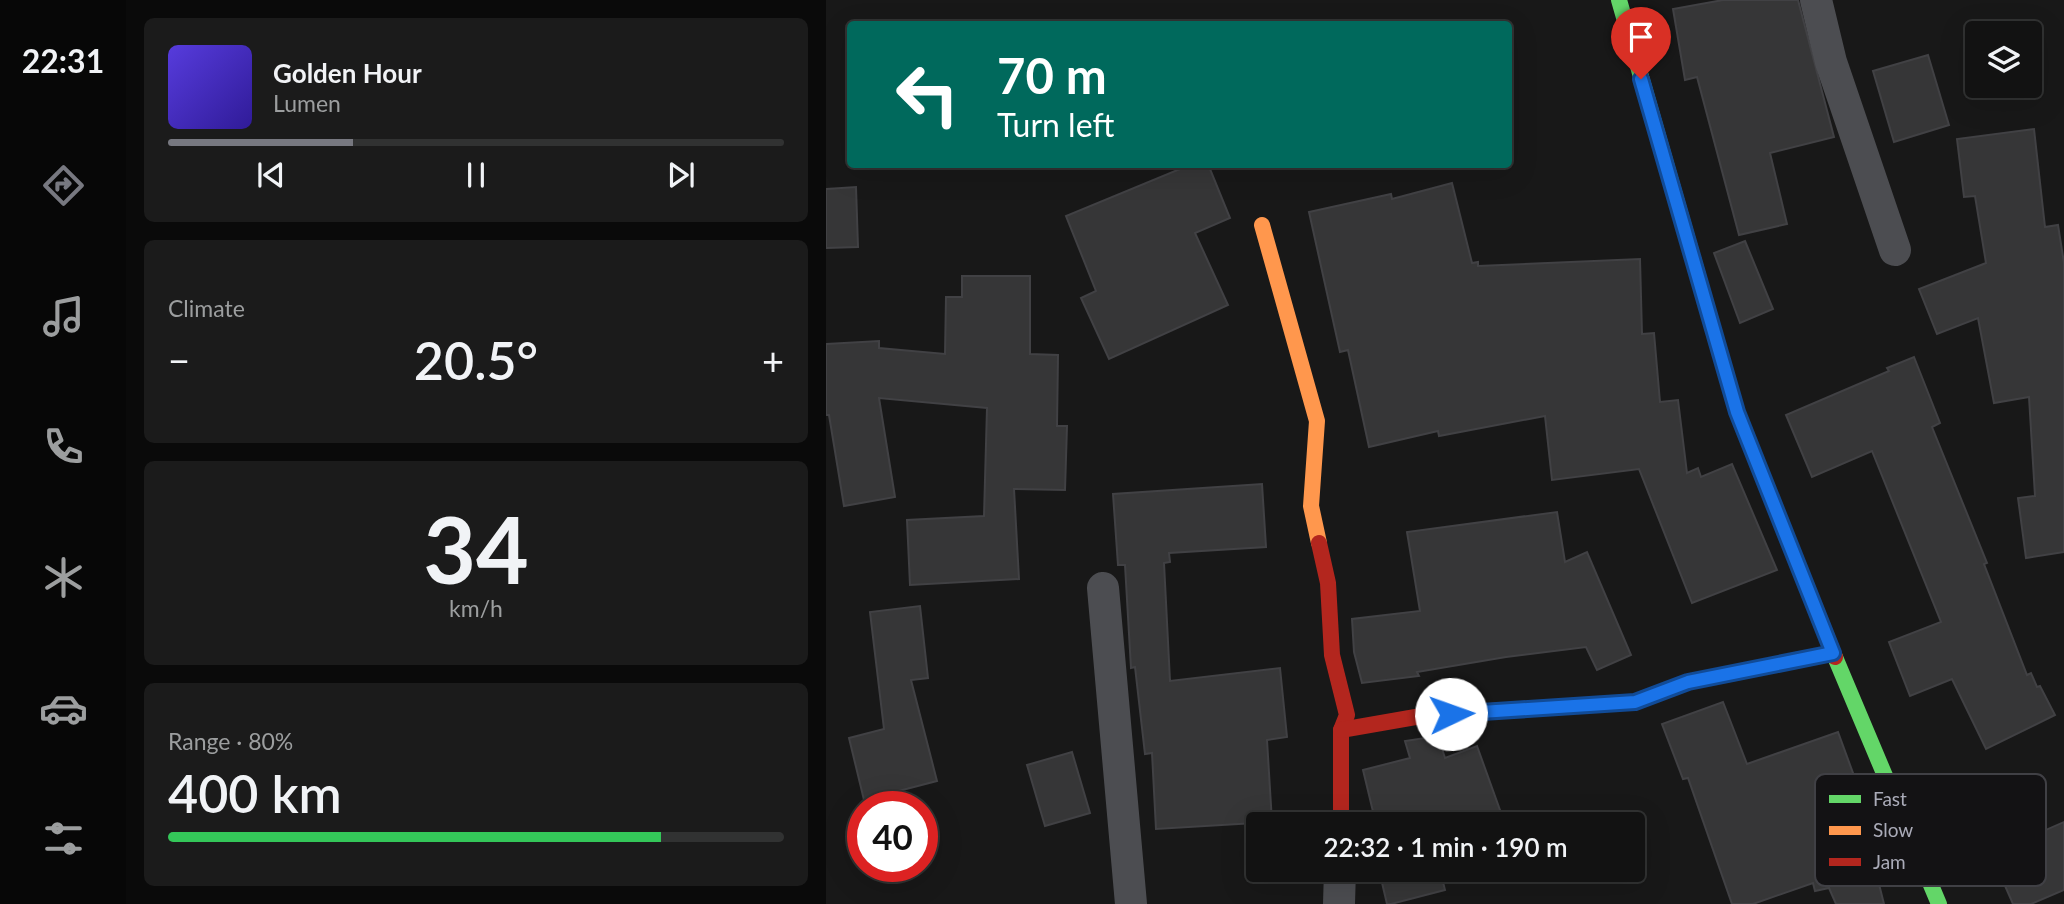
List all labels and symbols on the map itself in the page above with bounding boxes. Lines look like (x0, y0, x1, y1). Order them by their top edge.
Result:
pin (1611, 7, 1671, 79)
position arrow (1414, 677, 1488, 751)
legend (1815, 774, 2046, 886)
text: Fast (1873, 787, 1907, 810)
speed limit sign: 40 (847, 791, 938, 882)
text: Slow (1873, 818, 1913, 841)
text: Jam (1873, 850, 1906, 873)

